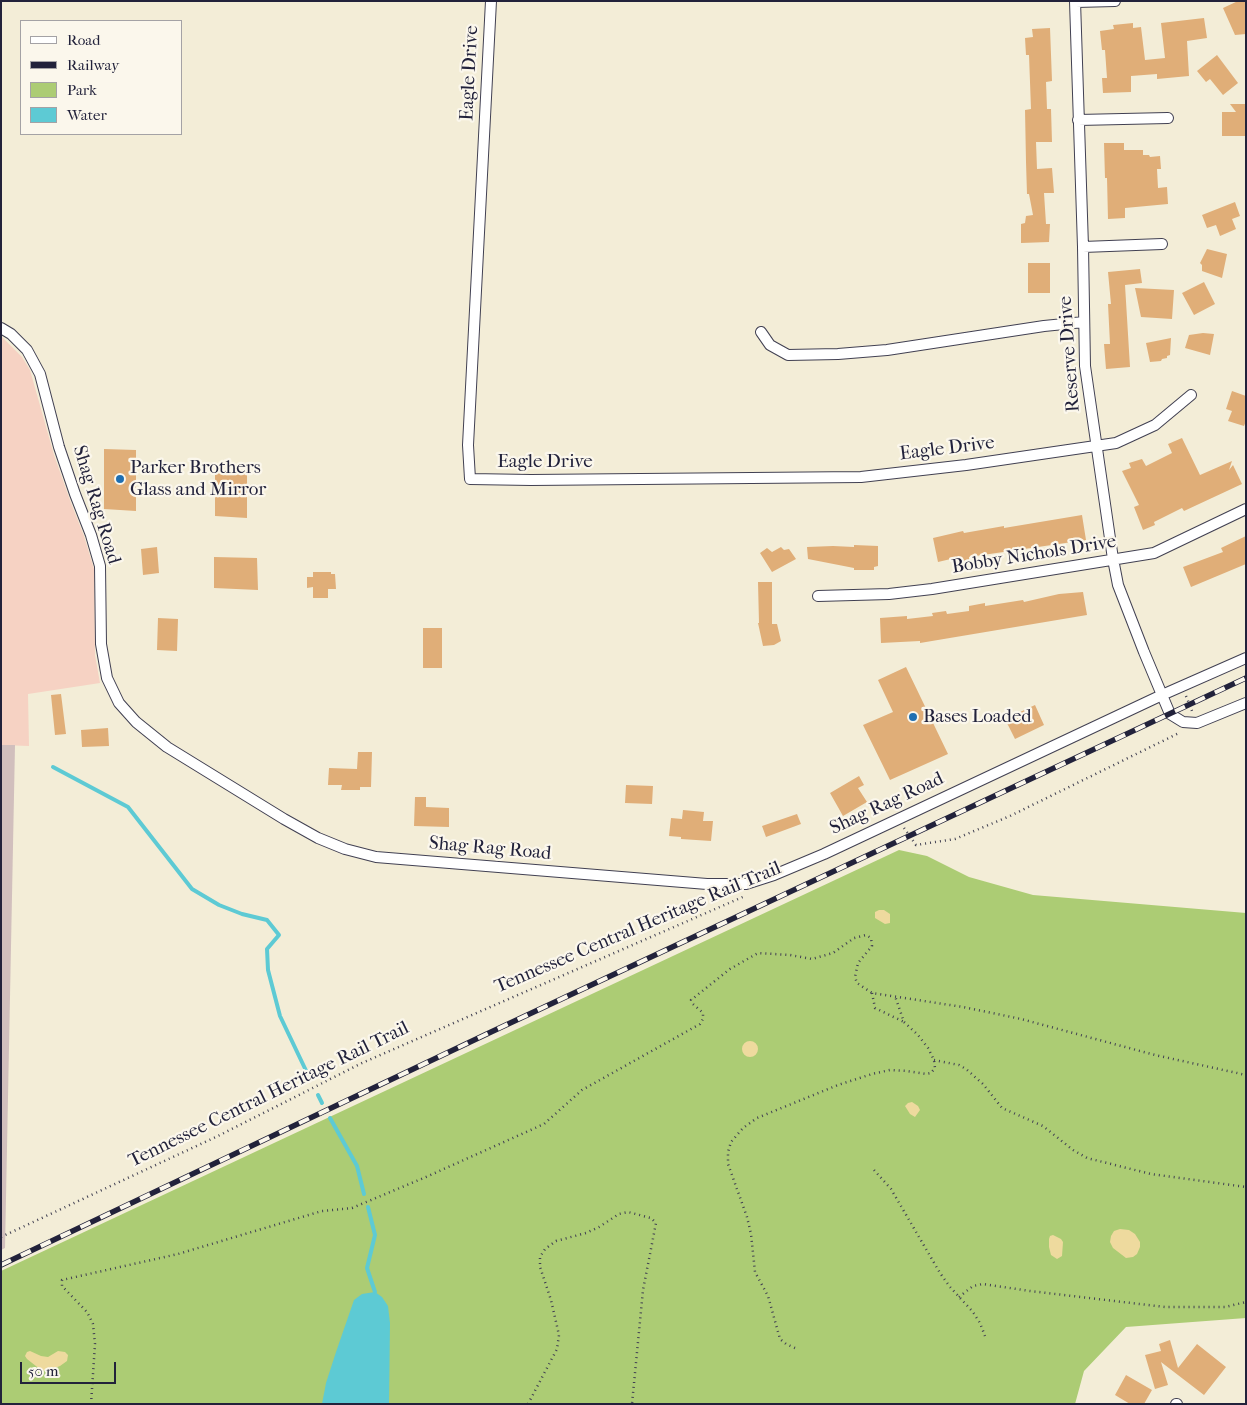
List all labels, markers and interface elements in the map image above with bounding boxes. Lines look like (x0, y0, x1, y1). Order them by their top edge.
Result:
legend (20, 20, 182, 135)
street label: Eagle Drive (456, 25, 484, 121)
text: Road (67, 31, 100, 49)
text: Railway (67, 56, 119, 74)
text: Park (67, 81, 97, 99)
text: Water (67, 106, 107, 124)
street label: Reserve Drive (1055, 295, 1085, 413)
street label: Eagle Drive (898, 432, 996, 466)
street label: Shag Rag Road (67, 443, 125, 567)
street label: Eagle Drive (497, 451, 593, 473)
place label: Parker Brothers Glass and Mirror (130, 457, 266, 501)
marker: Parker Brothers Glass and Mirror (114, 473, 126, 485)
street label: Bobby Nichols Drive (950, 531, 1118, 579)
place label: Bases Loaded (923, 706, 1032, 728)
marker: Bases Loaded (907, 711, 919, 723)
street label: Shag Rag Road (826, 768, 948, 840)
street label: Shag Rag Road (428, 832, 552, 866)
street label: Tennessee Central Heritage Rail Trail (491, 857, 785, 999)
street label: Tennessee Central Heritage Rail Trail (125, 1017, 413, 1173)
scale bar (22, 1352, 119, 1384)
text: 50 m (28, 1362, 58, 1380)

